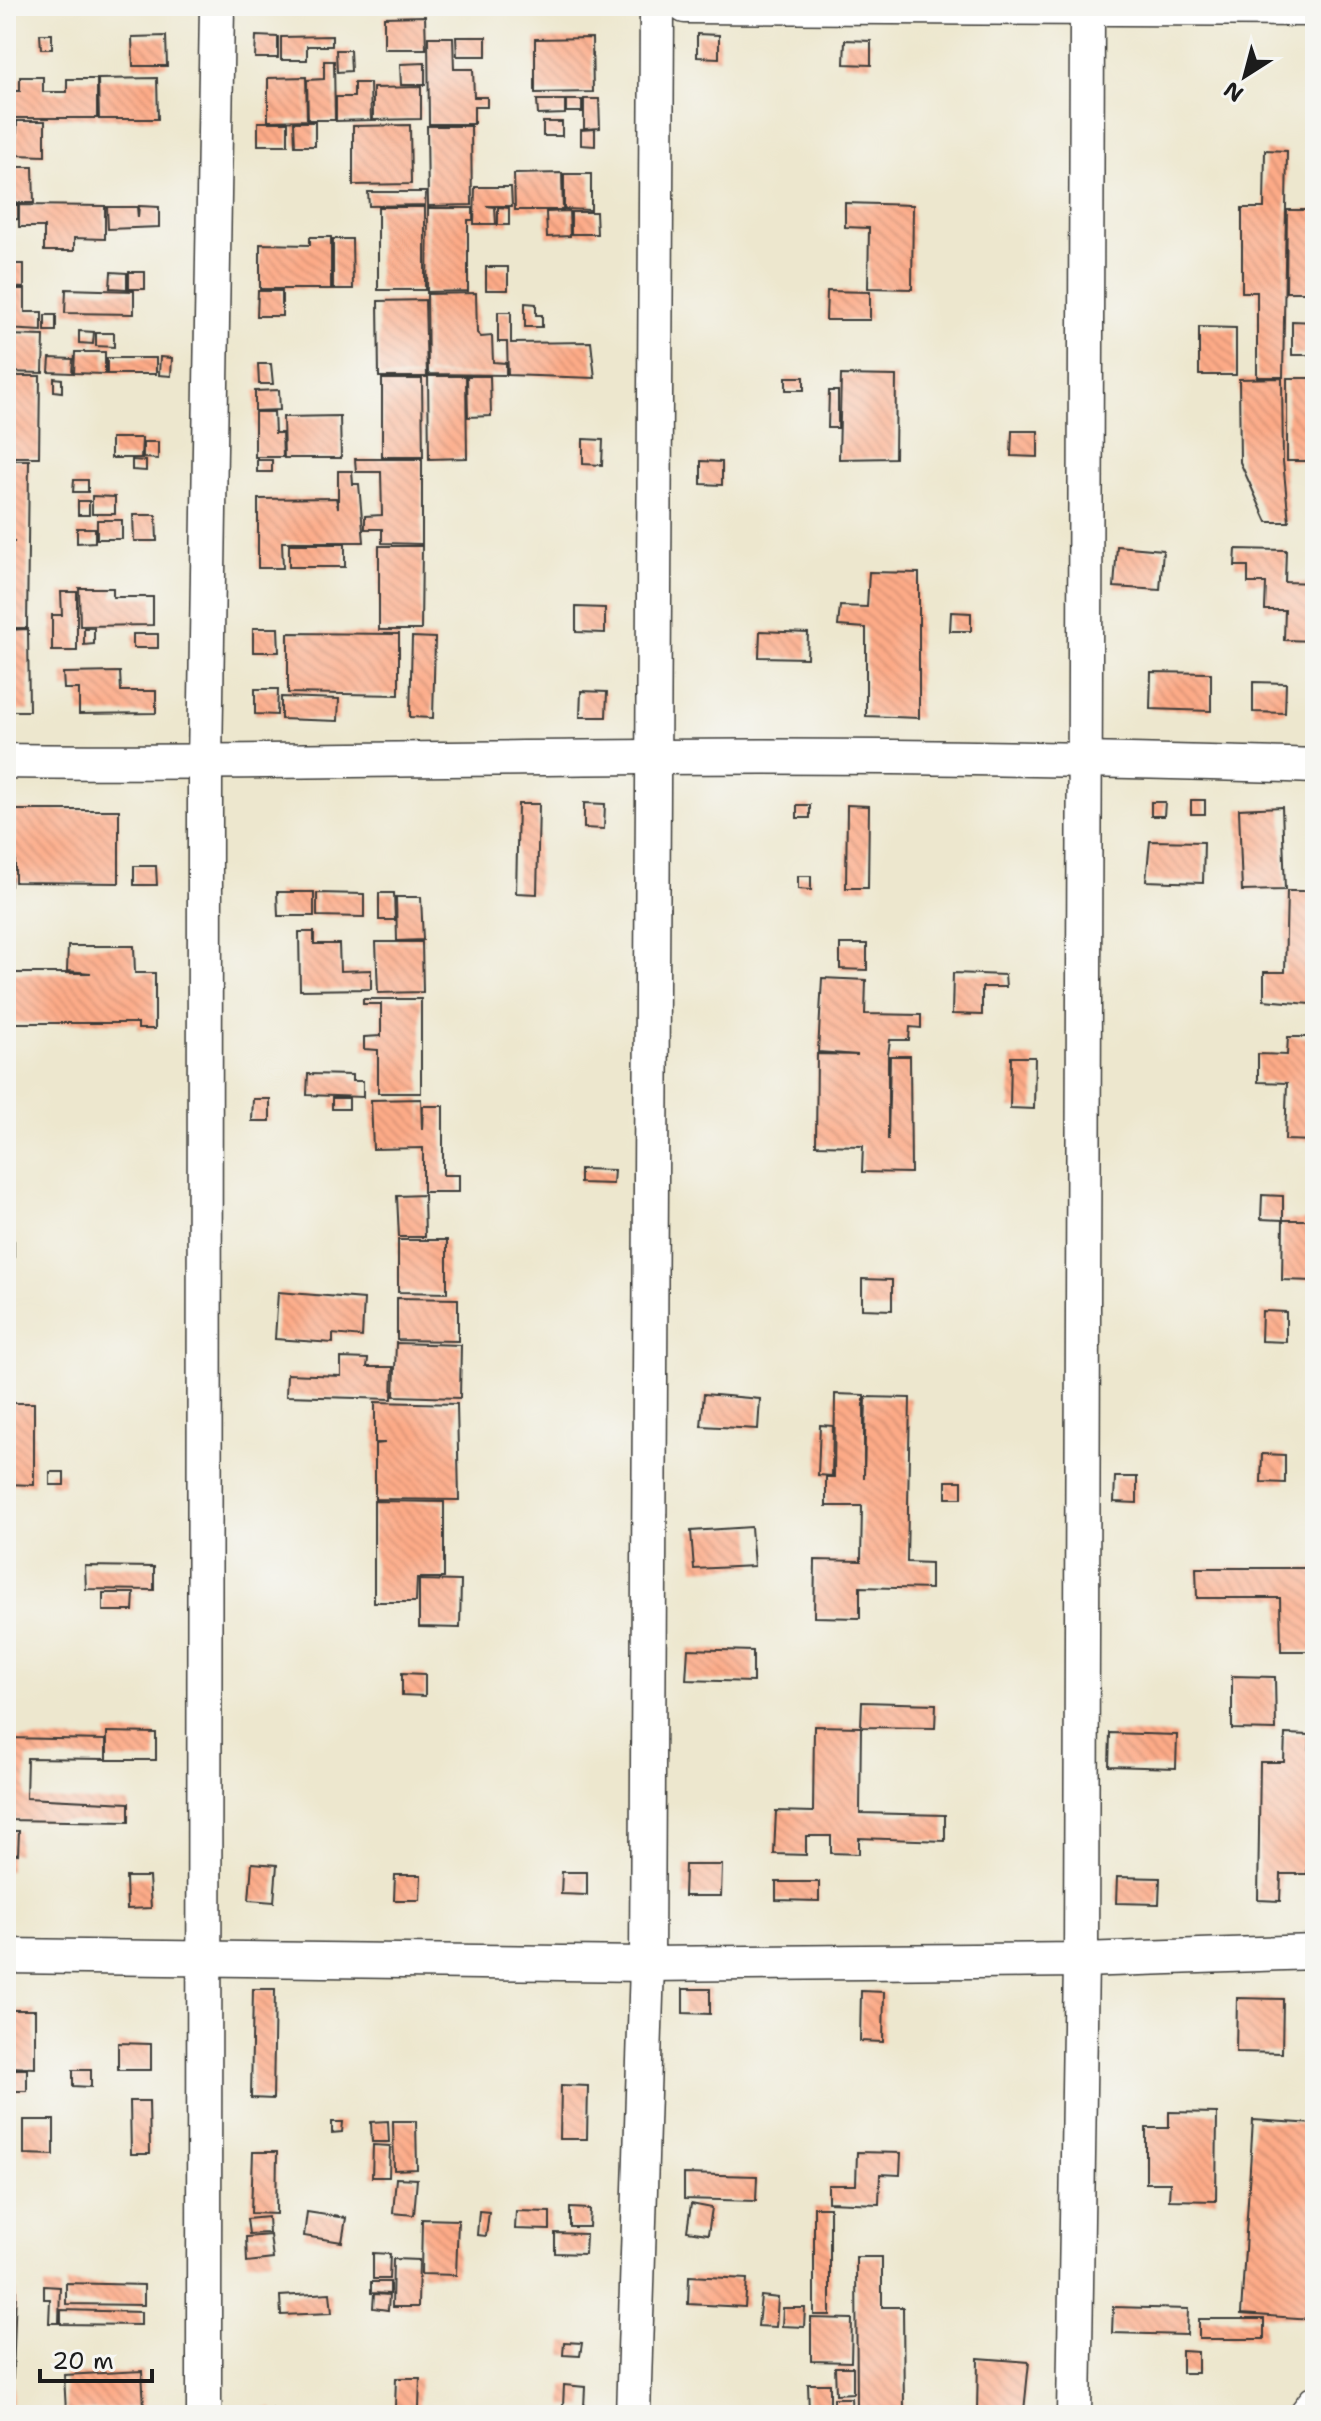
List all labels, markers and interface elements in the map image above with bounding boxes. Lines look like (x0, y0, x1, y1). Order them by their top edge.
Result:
north arrow (1205, 36, 1285, 116)
text: N (1218, 75, 1249, 109)
scale bar (40, 2333, 152, 2383)
text: 20 m (52, 2345, 114, 2377)

